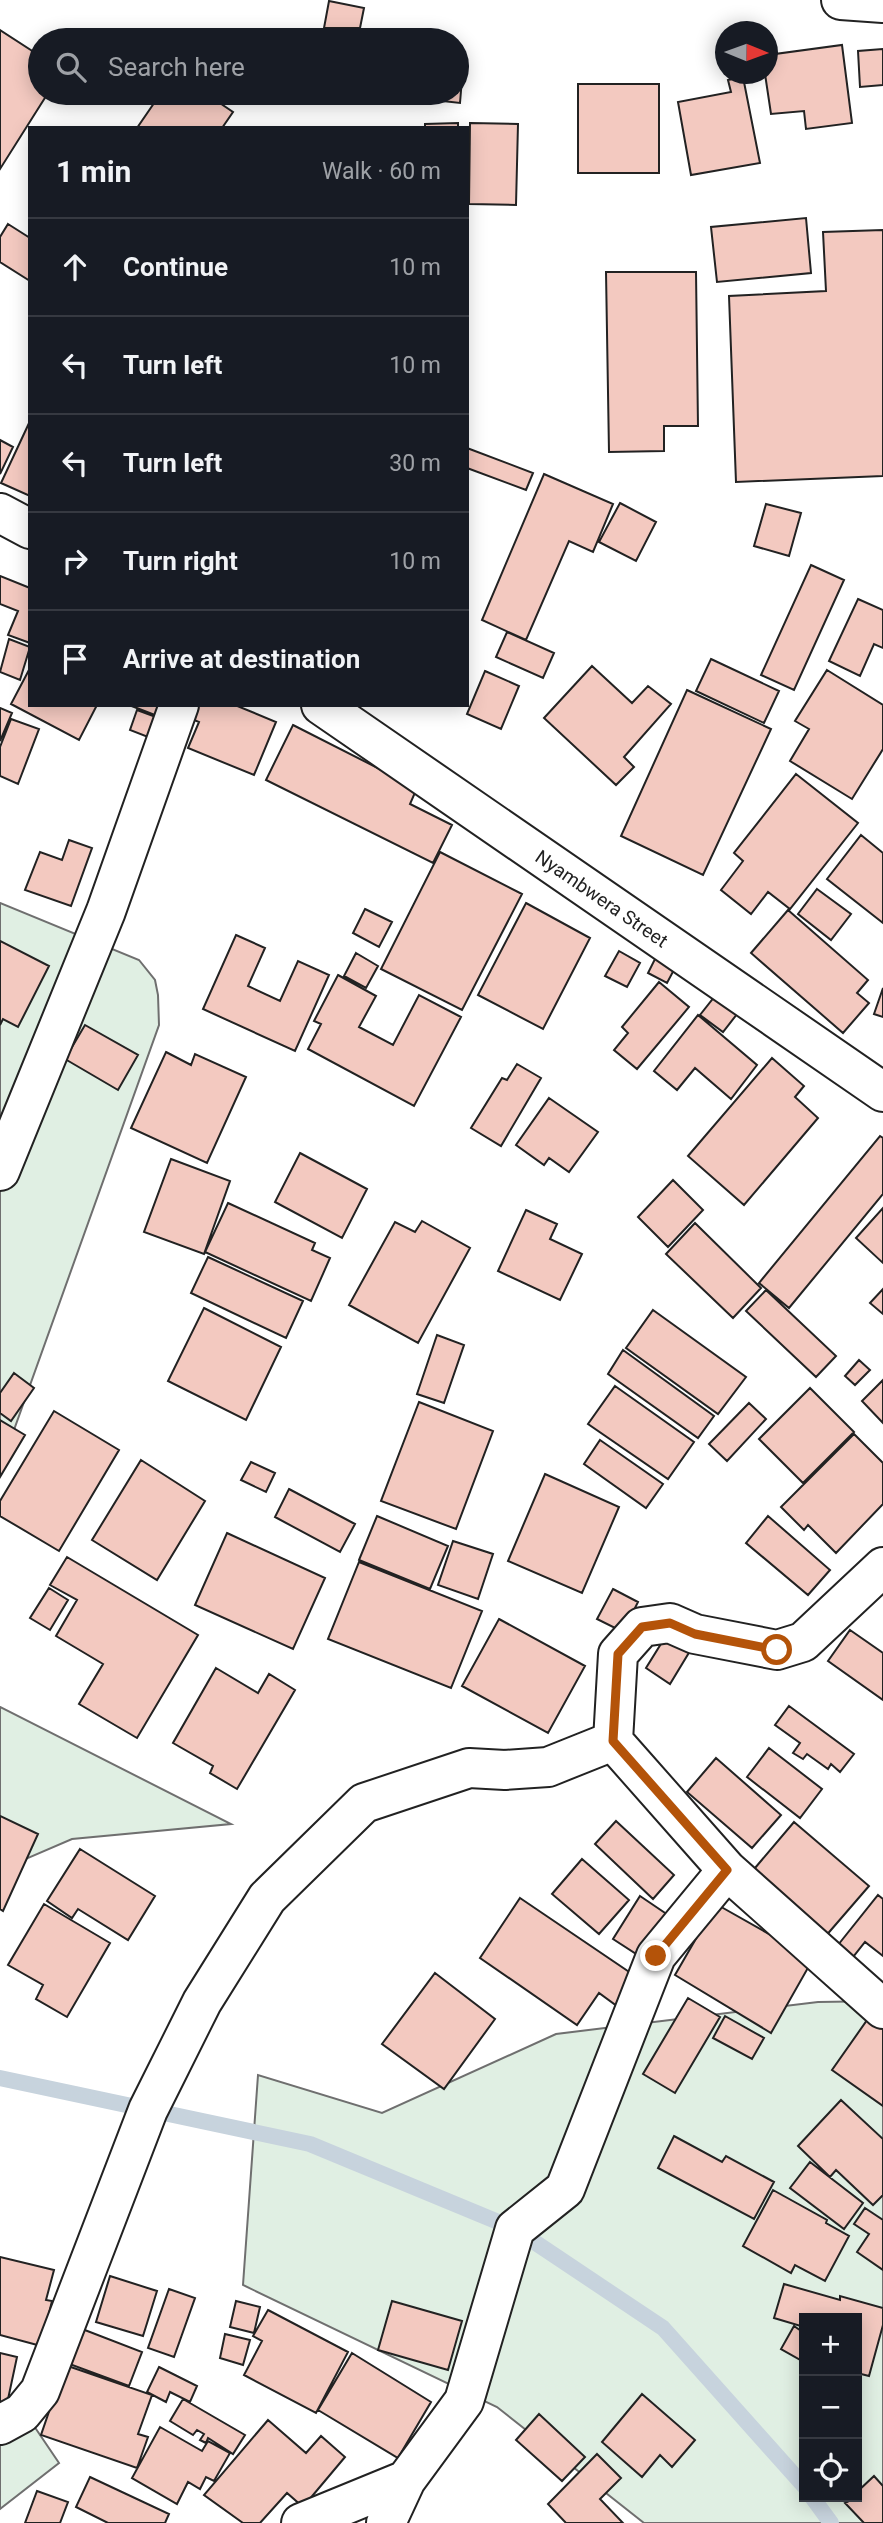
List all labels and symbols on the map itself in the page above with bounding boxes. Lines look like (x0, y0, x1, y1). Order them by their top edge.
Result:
north arrow (715, 21, 778, 84)
street label: Nyambwera Street (531, 845, 673, 952)
route start (761, 1634, 792, 1665)
route end (640, 1940, 671, 1971)

